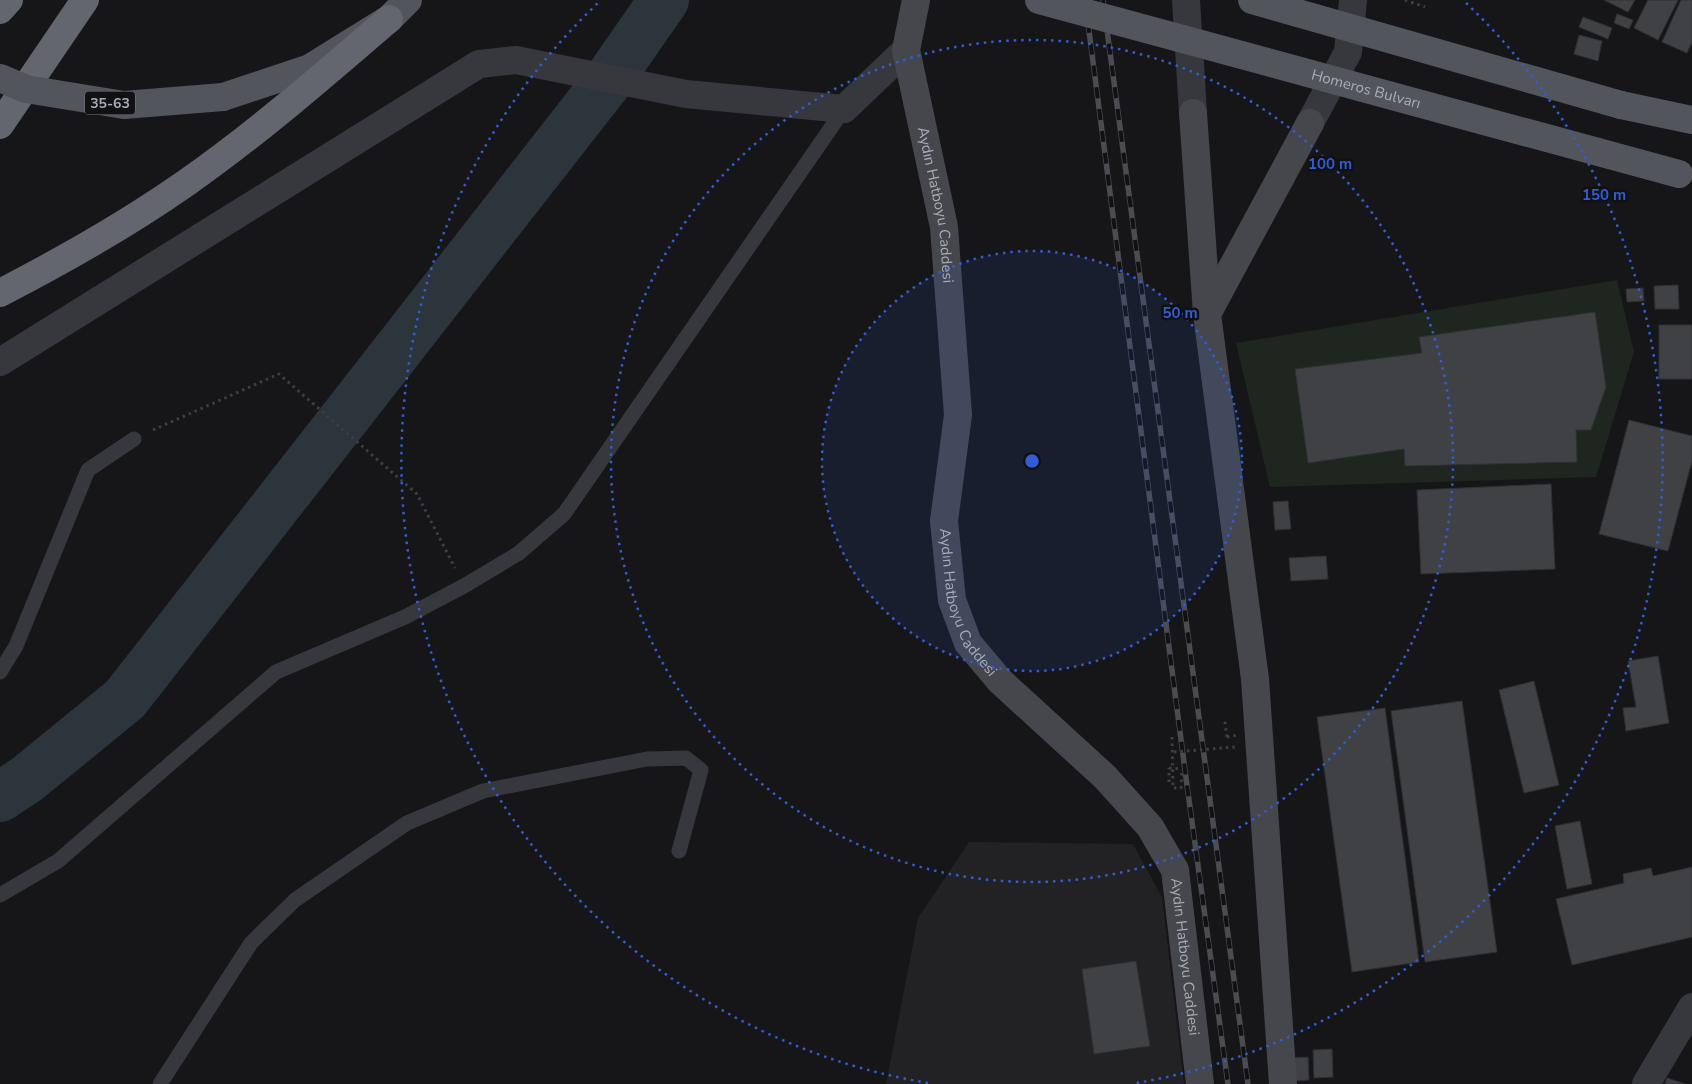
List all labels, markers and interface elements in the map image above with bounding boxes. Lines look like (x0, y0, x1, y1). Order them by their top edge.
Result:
street label: Homeros Bulvarı (1309, 65, 1423, 113)
road number: 35-63 (85, 92, 135, 115)
street label: Aydın Hatboyu Caddesi (913, 125, 958, 284)
text: 100 m (1308, 154, 1352, 174)
text: 150 m (1582, 185, 1626, 205)
text: 50 m (1162, 303, 1198, 323)
centre of rings (1023, 452, 1041, 470)
street label: Aydın Hatboyu Caddesi (935, 527, 1002, 680)
street label: Aydın Hatboyu Caddesi (1166, 877, 1204, 1037)

